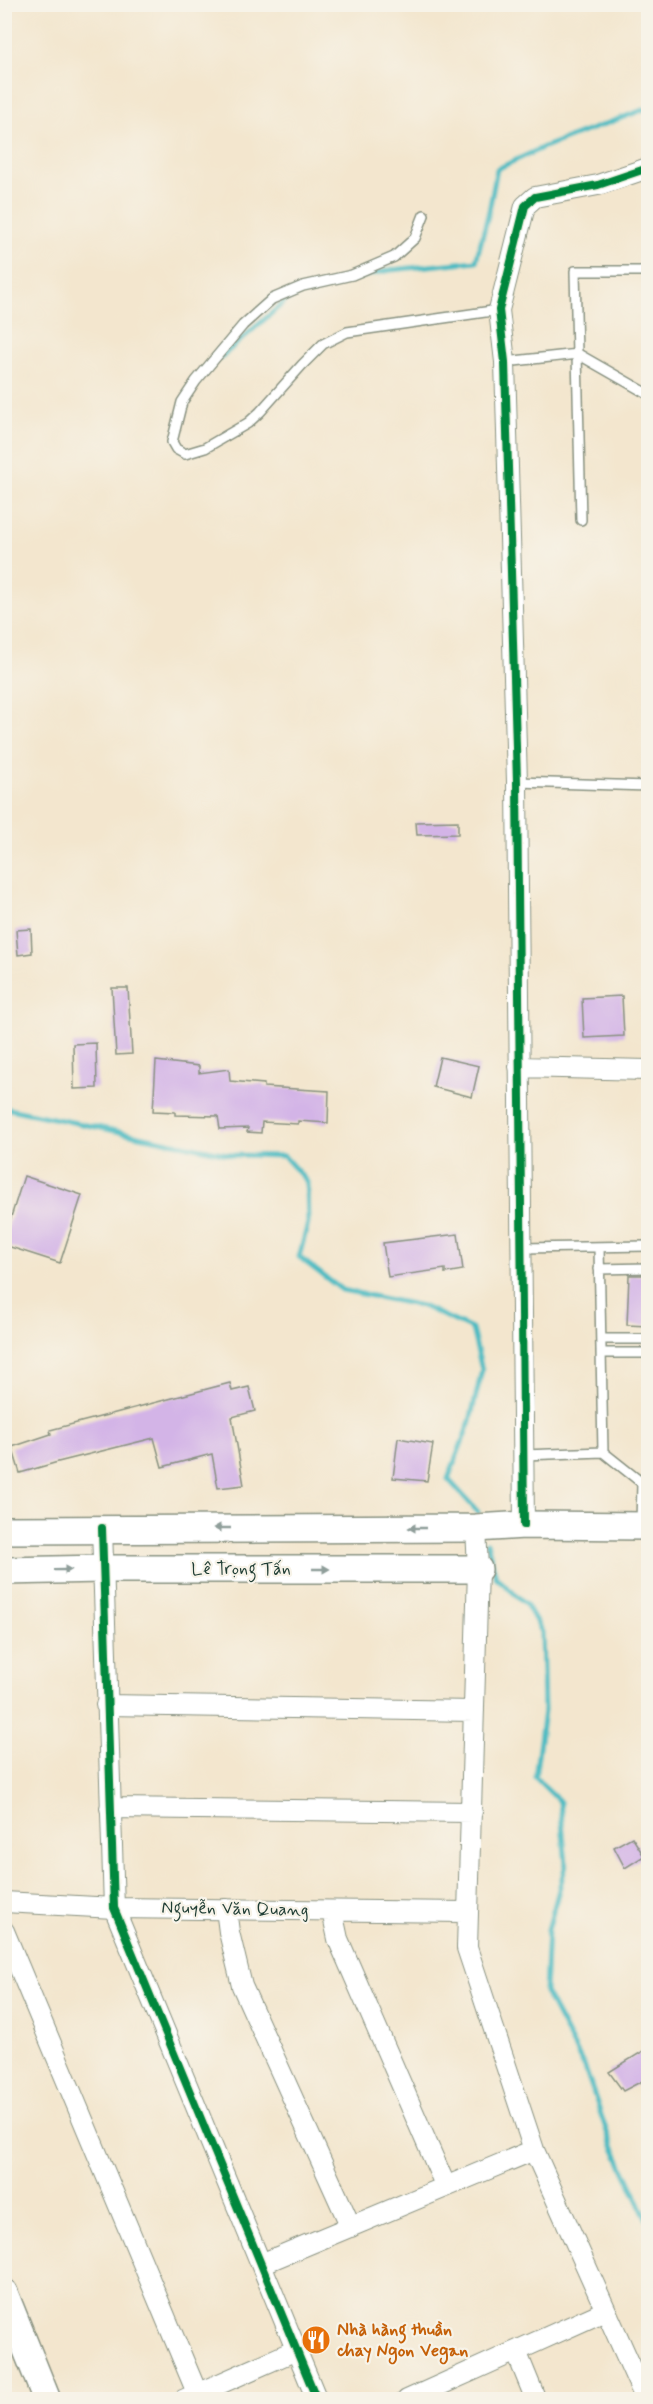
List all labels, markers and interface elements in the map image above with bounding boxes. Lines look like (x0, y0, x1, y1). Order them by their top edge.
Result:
one-way arrow (213, 1523, 232, 1533)
one-way arrow (408, 1523, 427, 1533)
street label: Lê Trọng Tấn (191, 1557, 291, 1583)
one-way arrow (311, 1564, 330, 1574)
one-way arrow (53, 1565, 72, 1574)
street label: Nguyễn Văn Quang (161, 1896, 309, 1924)
place label: Nhà hàng thuần chay Ngon Vegan (336, 2318, 468, 2365)
restaurant icon: Nhà hàng thuần chay Ngon Vegan (300, 2324, 332, 2356)

